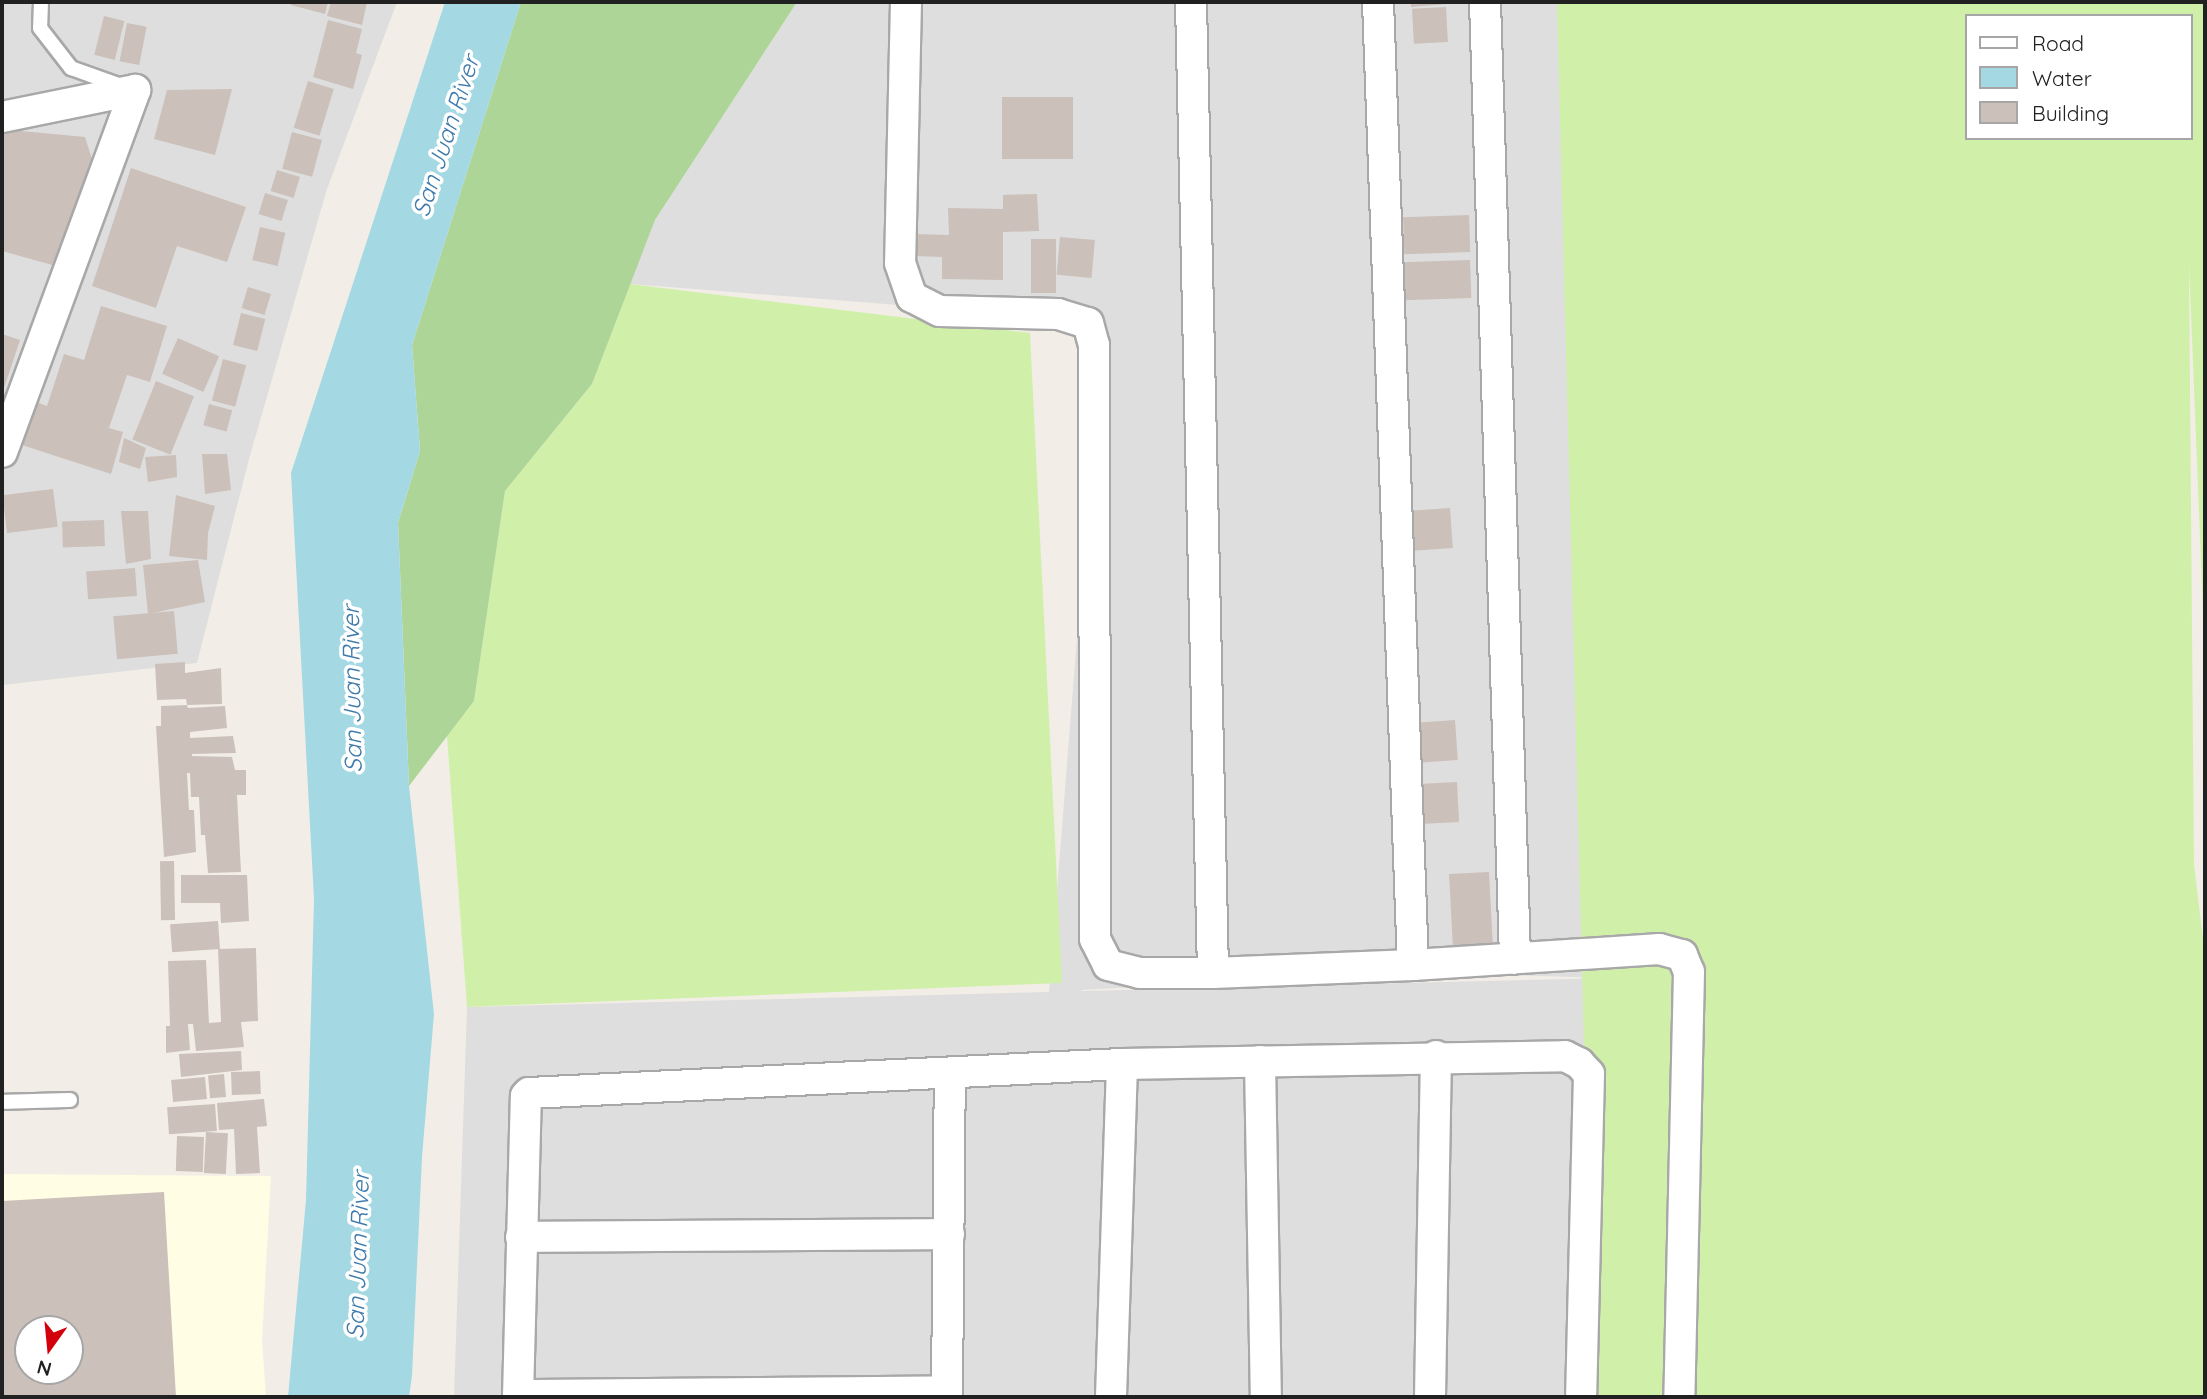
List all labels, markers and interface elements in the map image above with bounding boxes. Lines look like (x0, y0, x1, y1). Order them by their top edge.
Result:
legend (1966, 14, 2193, 140)
text: Road (2032, 30, 2084, 56)
water label: San Juan River (406, 52, 486, 220)
text: Water (2032, 65, 2092, 91)
text: Building (2032, 100, 2109, 126)
water label: San Juan River (336, 605, 368, 773)
water label: San Juan River (341, 1171, 375, 1339)
north arrow (14, 1315, 84, 1385)
text: N (34, 1355, 54, 1382)

